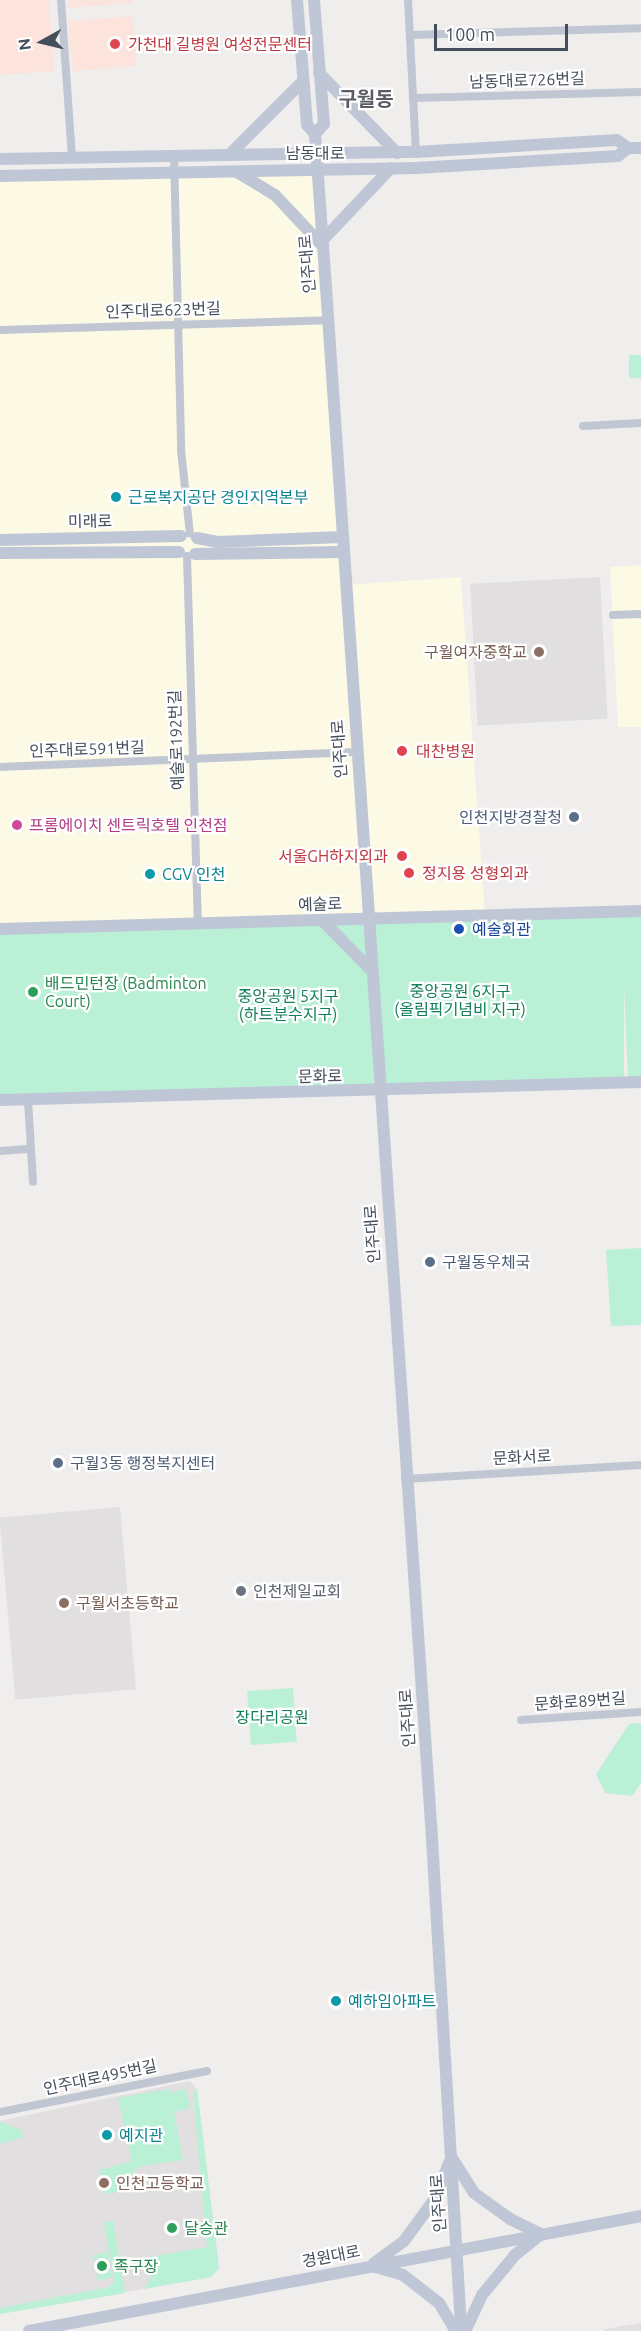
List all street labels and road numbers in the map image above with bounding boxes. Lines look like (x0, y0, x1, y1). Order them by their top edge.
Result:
street label: 남동대로726번길 (469, 68, 585, 92)
street label: 남동대로 (286, 143, 344, 163)
street label: 인주대로 (295, 234, 319, 294)
street label: 인주대로623번길 (105, 298, 221, 322)
street label: 미래로 (68, 511, 112, 531)
street label: 예술로192번길 (165, 689, 187, 791)
street label: 인주대로 (327, 719, 351, 779)
street label: 인주대로591번길 (29, 737, 145, 761)
street label: 예술로 (298, 894, 342, 914)
street label: 문화로 (298, 1066, 342, 1086)
street label: 인주대로 (360, 1204, 384, 1264)
street label: 문화서로 (492, 1446, 552, 1468)
street label: 인주대로 (395, 1688, 419, 1748)
street label: 문화로89번길 (534, 1688, 626, 1714)
street label: 인주대로495번길 (42, 2056, 158, 2098)
street label: 인주대로 (426, 2173, 450, 2233)
street label: 경원대로 (300, 2241, 362, 2271)

